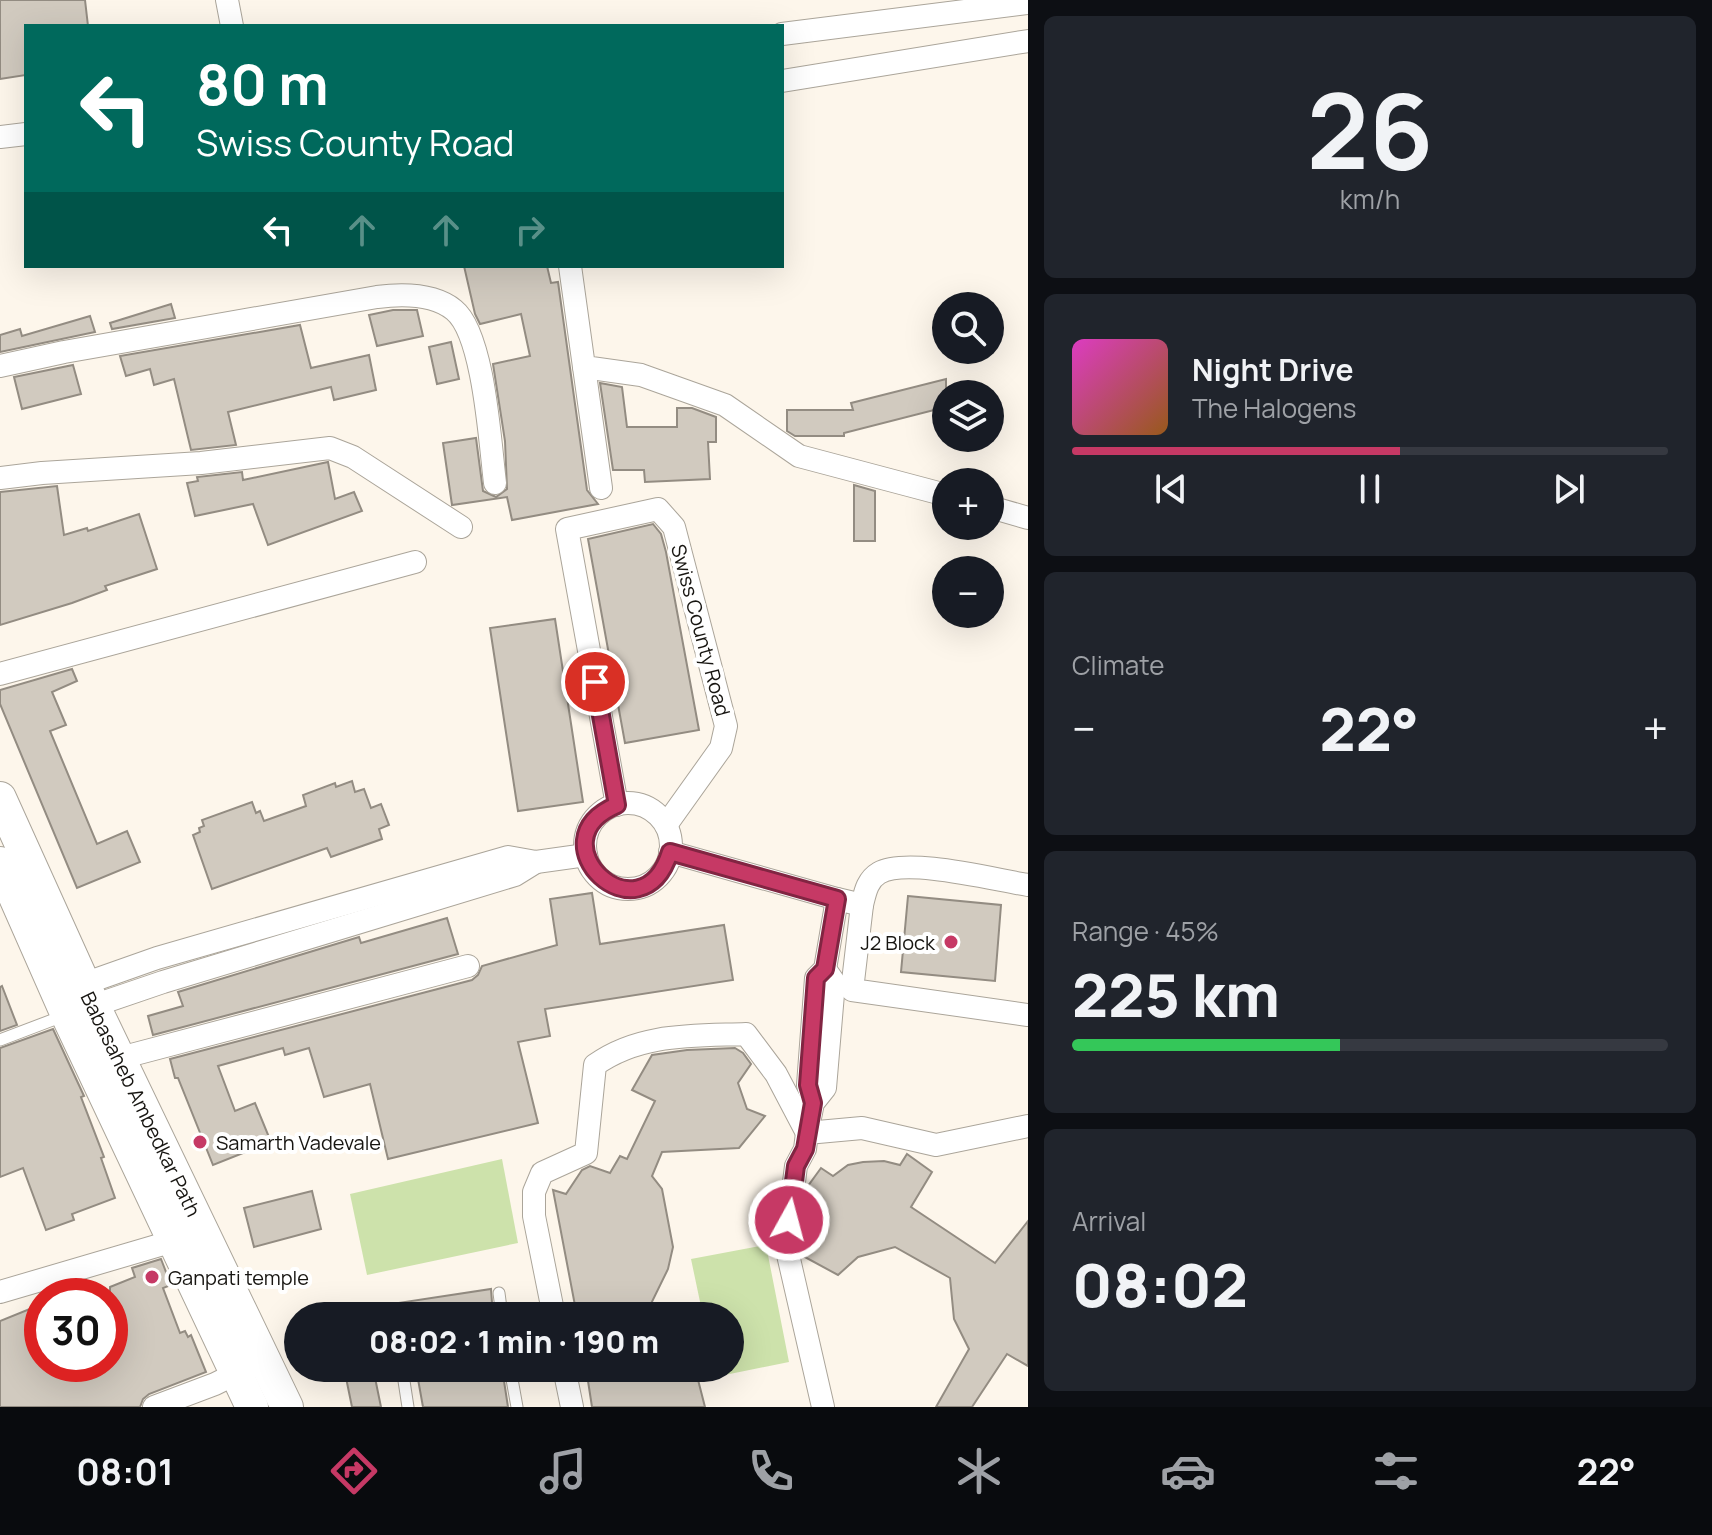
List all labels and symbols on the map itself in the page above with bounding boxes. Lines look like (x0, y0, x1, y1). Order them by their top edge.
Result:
street label: Swiss County Road (665, 541, 737, 719)
pin (561, 648, 629, 716)
place label: J2 Block (861, 929, 936, 956)
marker: J2 Block (942, 933, 960, 951)
street label: Babasaheb Ambedkar Path (75, 987, 207, 1221)
place label: Samarth Vadevale (216, 1129, 381, 1156)
marker: Samarth Vadevale (191, 1133, 209, 1151)
position arrow (747, 1178, 831, 1262)
place label: Ganpati temple (168, 1264, 309, 1291)
marker: Ganpati temple (143, 1268, 161, 1286)
speed limit sign: 30 (24, 1278, 128, 1382)

